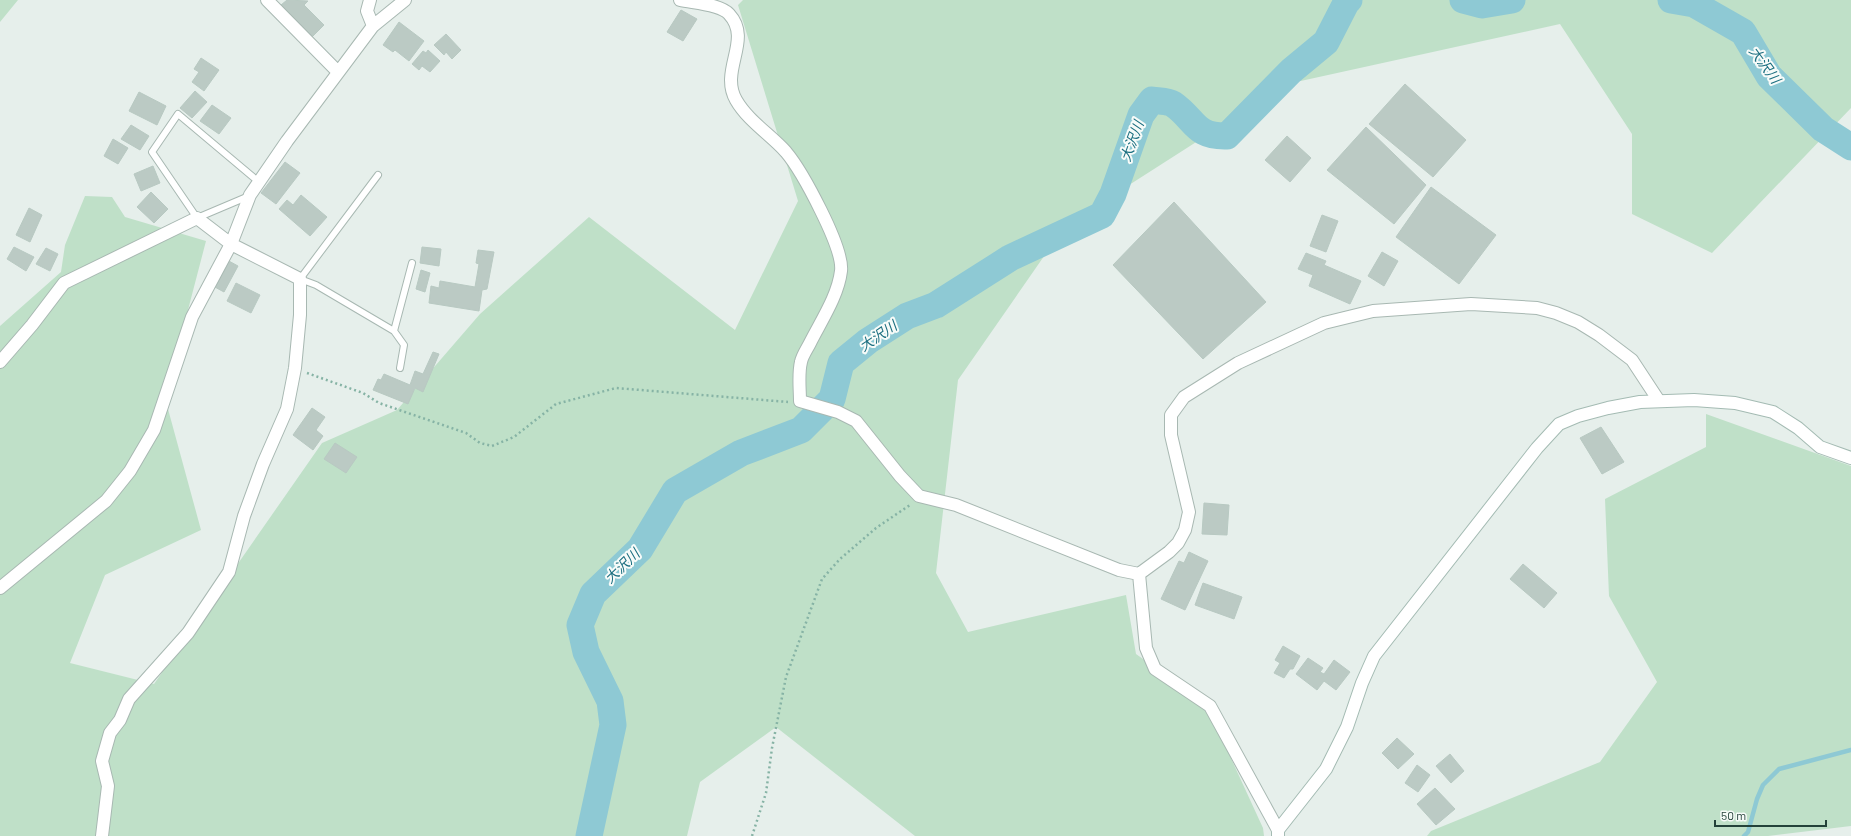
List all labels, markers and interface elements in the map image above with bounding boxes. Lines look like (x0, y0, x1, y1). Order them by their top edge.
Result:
water label: 大沢川 (1746, 43, 1786, 88)
water label: 大沢川 (1116, 116, 1147, 163)
water label: 大沢川 (856, 316, 902, 354)
water label: 大沢川 (601, 544, 644, 586)
scale bar (1715, 802, 1826, 828)
text: 50 m (1721, 808, 1746, 822)

